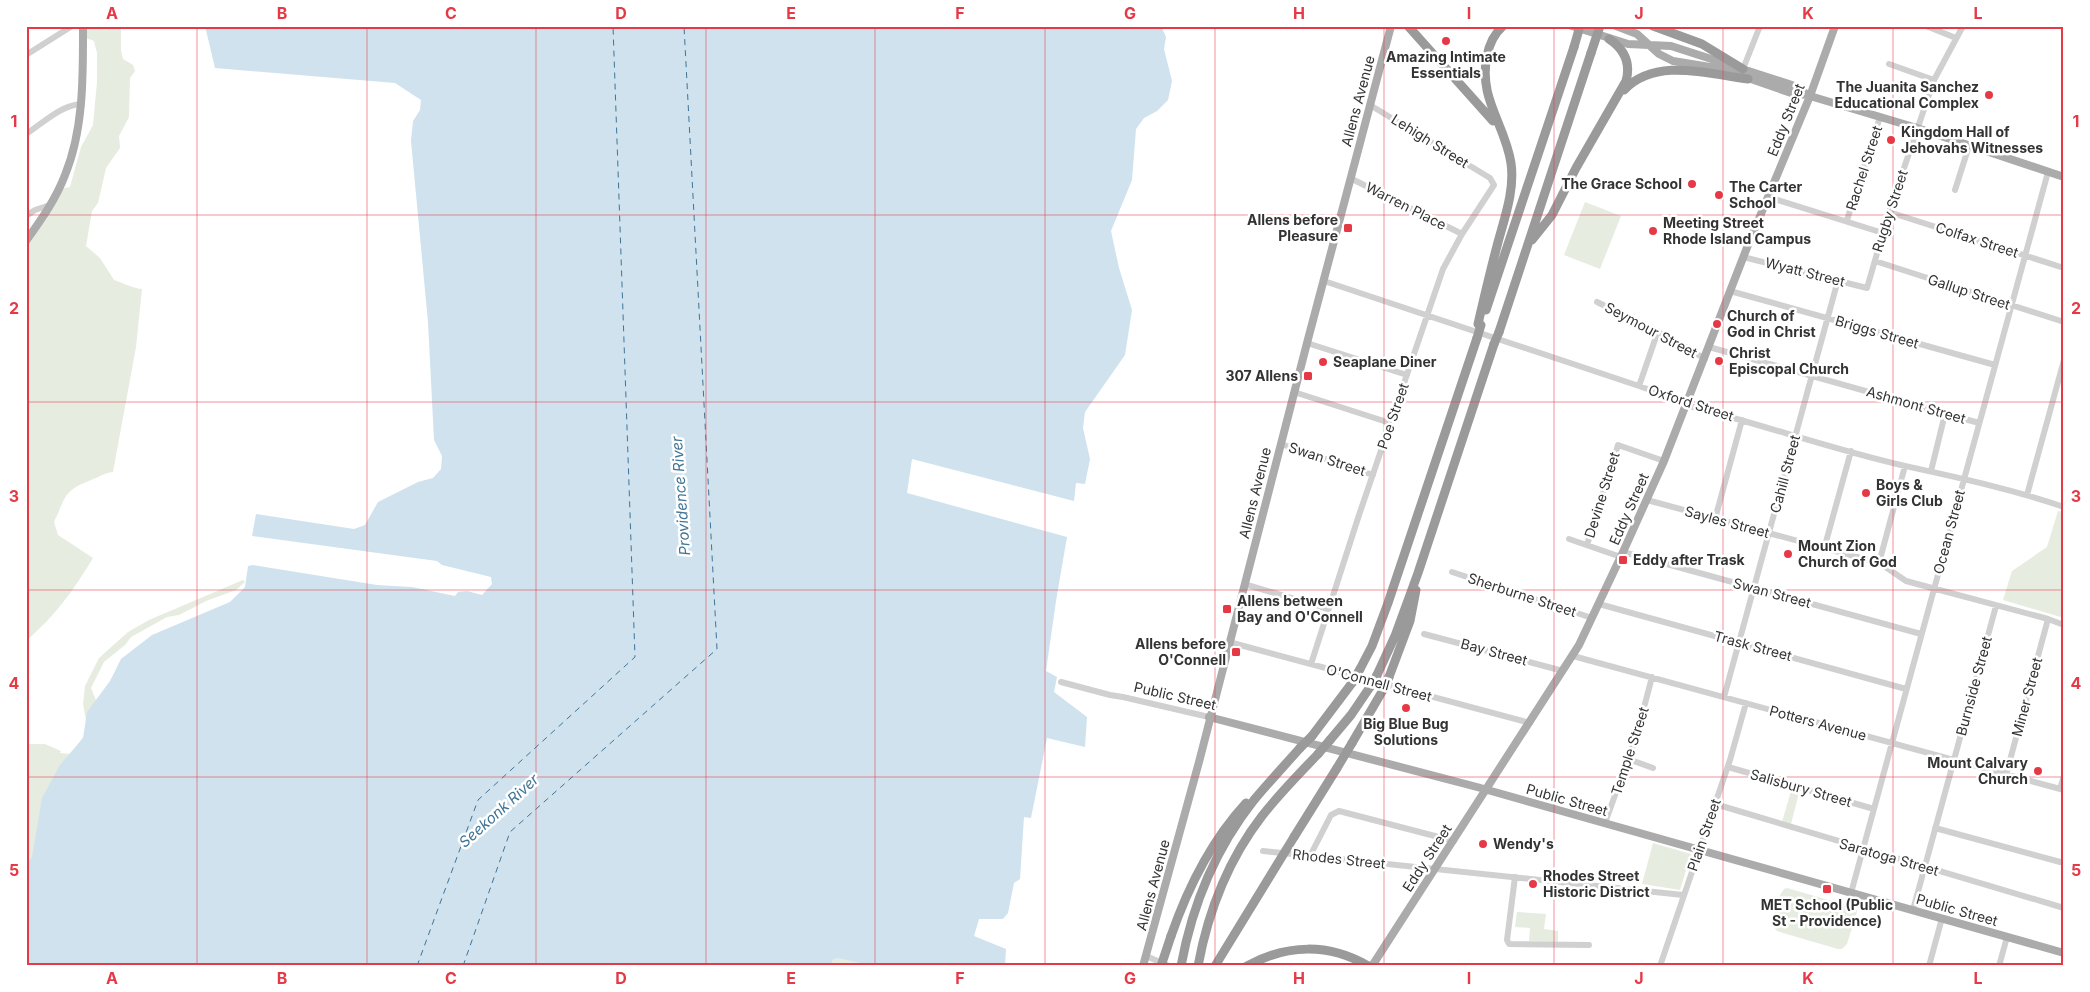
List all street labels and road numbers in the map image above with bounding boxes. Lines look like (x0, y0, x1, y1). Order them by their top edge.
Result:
street label: Allens Avenue (1337, 54, 1378, 148)
street label: Eddy Street (1763, 81, 1808, 159)
street label: Lehigh Street (1388, 110, 1472, 171)
street label: Rachel Street (1842, 123, 1885, 212)
street label: Rugby Street (1868, 167, 1911, 254)
street label: Warren Place (1363, 178, 1449, 233)
street label: Colfax Street (1934, 218, 2021, 261)
street label: Wyatt Street (1763, 253, 1847, 290)
street label: Gallup Street (1926, 270, 2013, 313)
street label: Seymour Street (1602, 298, 1701, 361)
street label: Briggs Street (1833, 311, 1921, 352)
street label: Poe Street (1373, 380, 1412, 451)
street label: Oxford Street (1646, 381, 1736, 424)
street label: Ashmont Street (1865, 382, 1968, 427)
street label: Cahill Street (1766, 433, 1803, 515)
street label: Swan Street (1286, 438, 1368, 479)
street label: Allens Avenue (1235, 446, 1274, 540)
street label: Devine Street (1580, 449, 1623, 540)
street label: Eddy Street (1605, 470, 1652, 547)
street label: Ocean Street (1929, 487, 1968, 576)
street label: Sayles Street (1683, 502, 1772, 541)
street label: Sherburne Street (1466, 569, 1579, 620)
street label: Swan Street (1731, 574, 1813, 611)
street label: Trask Street (1712, 627, 1794, 664)
street label: Bay Street (1459, 634, 1530, 669)
street label: Burnside Street (1952, 634, 1995, 737)
street label: Miner Street (2008, 655, 2045, 738)
street label: O'Connell Street (1325, 660, 1434, 705)
street label: Public Street (1132, 678, 1218, 713)
street label: Potters Avenue (1768, 701, 1869, 744)
street label: Temple Street (1607, 704, 1652, 797)
street label: Salisbury Street (1748, 765, 1854, 810)
street label: Public Street (1524, 780, 1610, 819)
street label: Plain Street (1683, 796, 1724, 873)
street label: Eddy Street (1398, 820, 1455, 895)
street label: Saratoga Street (1837, 834, 1941, 879)
street label: Allens Avenue (1132, 838, 1173, 932)
street label: Rhodes Street (1292, 845, 1387, 872)
street label: Public Street (1914, 890, 2000, 929)

